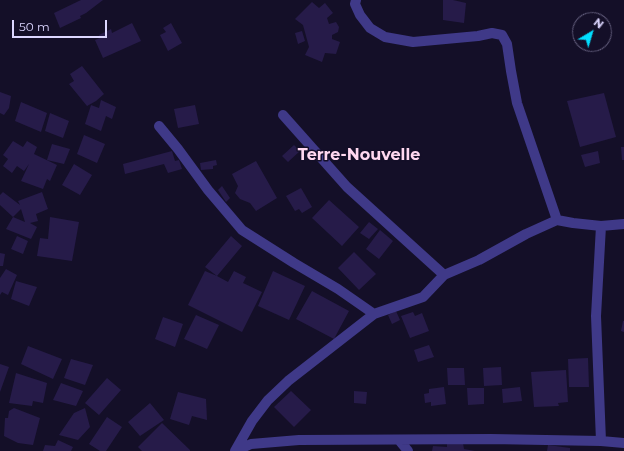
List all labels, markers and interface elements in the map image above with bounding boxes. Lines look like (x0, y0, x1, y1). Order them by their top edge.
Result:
scale bar (14, 12, 109, 38)
north arrow (572, 12, 612, 52)
text: N (591, 15, 607, 32)
text: 50 m (19, 19, 50, 34)
district label: Terre-Nouvelle (298, 145, 420, 165)

